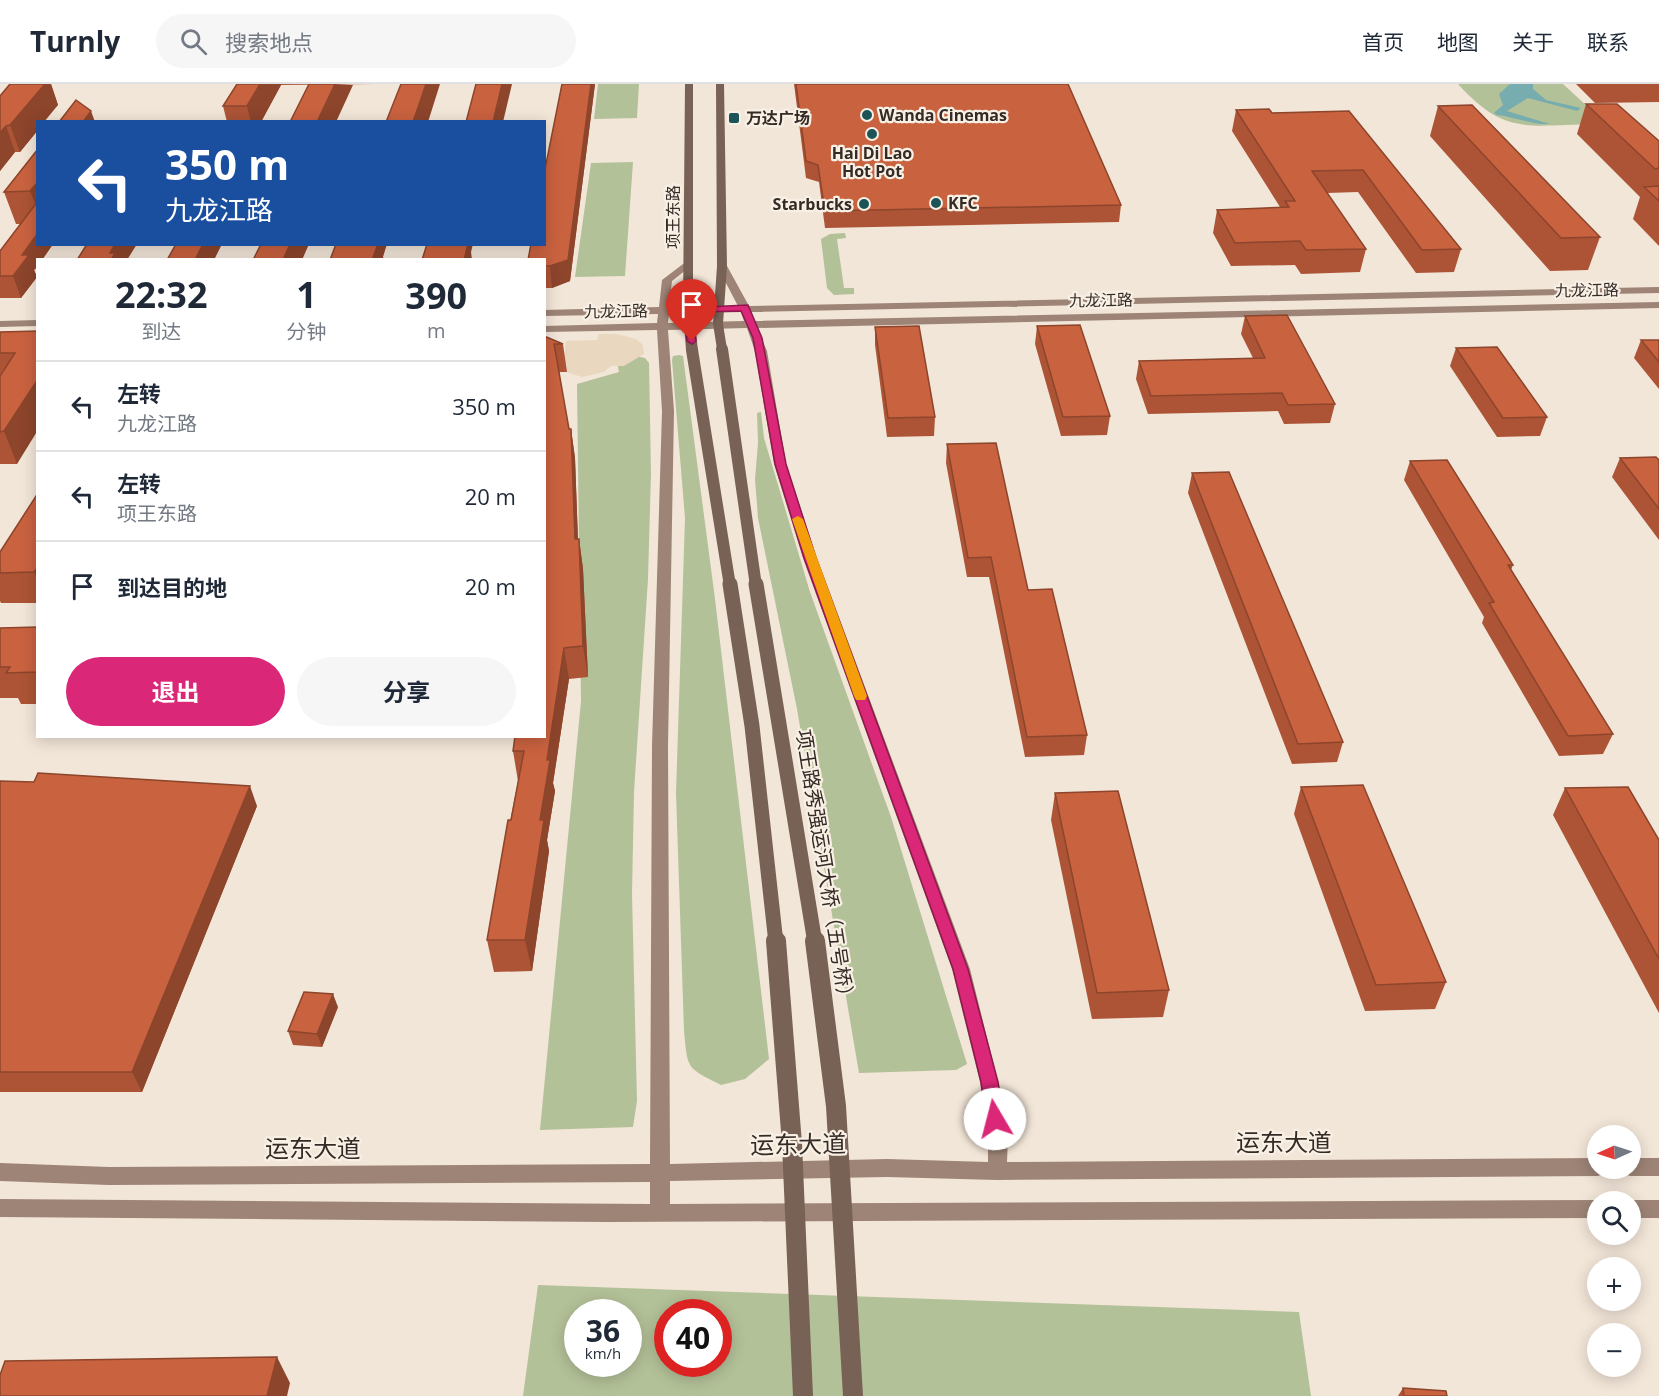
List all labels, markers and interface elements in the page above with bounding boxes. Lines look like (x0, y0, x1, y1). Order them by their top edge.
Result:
search box (156, 14, 576, 68)
text: Turnly (30, 22, 120, 60)
icon: search (177, 25, 210, 58)
text: 搜索地点 (225, 27, 313, 57)
text: 首页 (1362, 28, 1404, 56)
text: 地图 (1437, 28, 1479, 56)
text: 关于 (1512, 28, 1554, 56)
text: 联系 (1587, 28, 1629, 56)
place label: Wanda Cinemas (879, 104, 1007, 126)
place label: 万达广场 (746, 107, 810, 129)
marker: Wanda Cinemas (860, 108, 874, 122)
marker: 万达广场 (727, 111, 741, 125)
marker: Hai Di Lao Hot Pot (865, 127, 879, 141)
text: 350 m (165, 135, 289, 192)
place label: Hai Di Lao Hot Pot (832, 142, 912, 182)
icon: left (66, 144, 144, 222)
street label: 项王东路 (662, 185, 684, 249)
text: 九龙江路 (165, 191, 273, 228)
place label: KFC (948, 192, 978, 214)
place label: Starbucks (773, 193, 852, 215)
marker: KFC (929, 196, 943, 210)
marker: Starbucks (857, 197, 871, 211)
text: 22:32 (115, 270, 208, 319)
text: 1 (296, 270, 317, 319)
text: 390 (405, 271, 467, 320)
street label: 九龙江路 (1555, 278, 1619, 302)
pin (666, 279, 717, 341)
icon: arrive (675, 288, 708, 321)
street label: 九龙江路 (1069, 288, 1133, 312)
street label: 九龙江路 (584, 299, 648, 323)
text: m (427, 317, 445, 344)
text: 到达 (141, 318, 181, 345)
text: 分钟 (286, 318, 326, 345)
text: 左转 (117, 378, 161, 408)
icon: left (66, 390, 99, 423)
text: 350 m (452, 391, 516, 421)
text: 九龙江路 (117, 410, 197, 437)
text: 左转 (117, 468, 161, 498)
icon: left (66, 480, 99, 513)
text: 20 m (465, 481, 516, 511)
text: 项王东路 (117, 500, 197, 527)
icon: arrive (66, 570, 99, 603)
text: 20 m (465, 571, 516, 601)
text: 到达目的地 (117, 572, 227, 602)
button: 退出 (66, 657, 285, 726)
button: 分享 (297, 657, 516, 726)
street label: 项王路秀强运河大桥（五号桥） (790, 728, 861, 1008)
position arrow (963, 1087, 1027, 1151)
street label: 运东大道 (1236, 1125, 1332, 1158)
north arrow (1587, 1125, 1641, 1179)
map controls (1587, 1125, 1641, 1377)
street label: 运东大道 (750, 1126, 846, 1161)
street label: 运东大道 (265, 1131, 361, 1164)
button: search (1587, 1191, 1641, 1245)
button: + (1587, 1257, 1641, 1311)
speed limit sign: 40 (654, 1299, 732, 1377)
text: 36 (586, 1310, 620, 1351)
button: − (1587, 1323, 1641, 1377)
text: km/h (585, 1343, 621, 1363)

